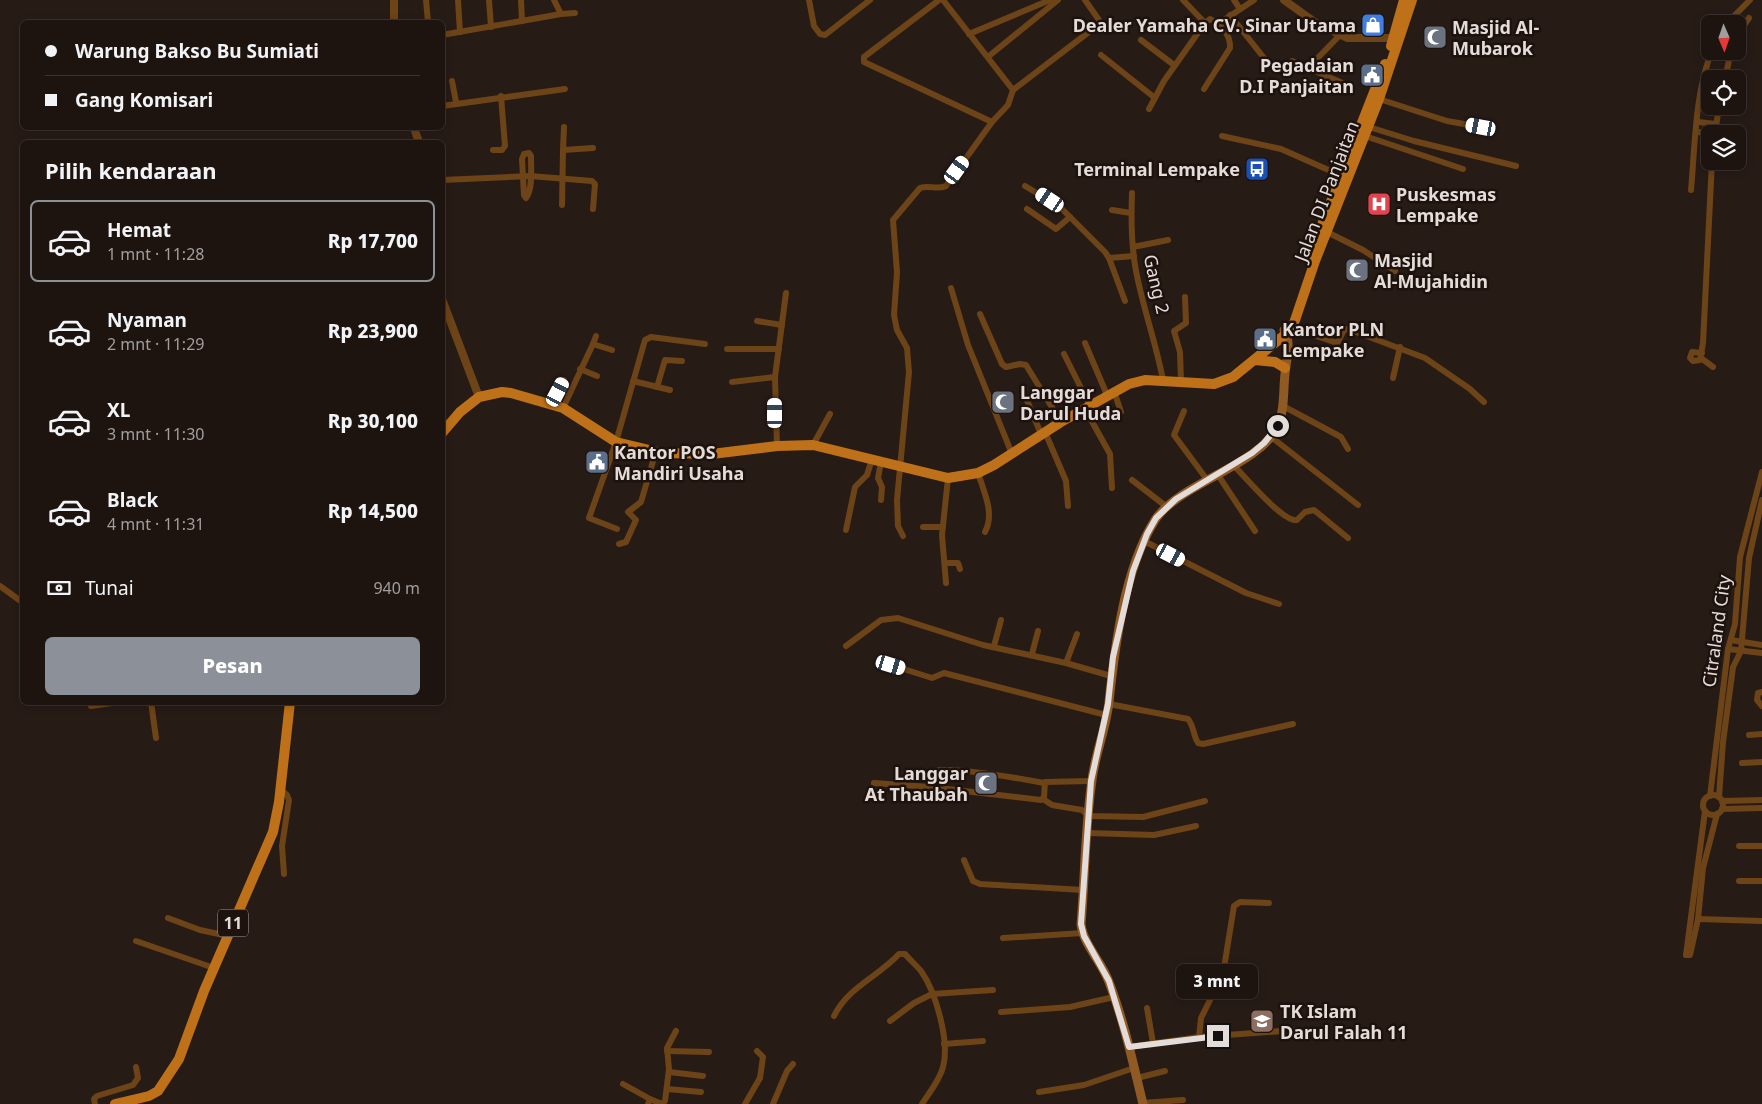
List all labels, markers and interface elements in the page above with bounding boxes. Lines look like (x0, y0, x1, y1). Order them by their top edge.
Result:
shop icon: Dealer Yamaha CV. Sinar Utama (1360, 12, 1386, 38)
place label: Dealer Yamaha CV. Sinar Utama (1073, 13, 1356, 37)
place label: Masjid Al- Mubarok (1452, 15, 1539, 60)
north arrow (1701, 15, 1746, 60)
map controls (1701, 15, 1746, 170)
mosque icon: Masjid Al- Mubarok (1422, 24, 1448, 50)
text: Warung Bakso Bu Sumiati (75, 38, 319, 64)
place label: Pegadaian D.I Panjaitan (1239, 53, 1354, 98)
public building icon: Pegadaian D.I Panjaitan (1359, 62, 1385, 88)
button: locate (1701, 70, 1746, 115)
text: Gang Komisari (75, 87, 213, 113)
street label: Jalan DI Panjaitan (1287, 117, 1364, 267)
car (1464, 117, 1497, 137)
button: layers (1701, 125, 1746, 170)
car (942, 153, 971, 187)
text: Pilih kendaraan (45, 155, 217, 185)
bus stop icon: Terminal Lempake (1244, 156, 1270, 182)
place label: Terminal Lempake (1074, 157, 1240, 181)
place label: Puskesmas Lempake (1396, 182, 1496, 227)
car (1033, 185, 1066, 215)
hospital icon: Puskesmas Lempake (1366, 191, 1392, 217)
text: Hemat (107, 217, 171, 243)
icon: car (47, 219, 92, 264)
text: Rp 17,700 (328, 228, 418, 254)
text: 1 mnt · 11:28 (107, 243, 204, 265)
place label: Masjid Al-Mujahidin (1374, 248, 1488, 293)
street label: Gang 2 (1139, 252, 1175, 316)
mosque icon: Masjid Al-Mujahidin (1344, 257, 1370, 283)
text: Nyaman (107, 307, 187, 333)
icon: car (47, 309, 92, 354)
place label: Kantor PLN Lempake (1282, 317, 1384, 362)
text: Rp 23,900 (328, 318, 418, 344)
public building icon: Kantor PLN Lempake (1252, 326, 1278, 352)
text: 2 mnt · 11:29 (107, 333, 204, 355)
car (544, 375, 571, 409)
place label: Langgar Darul Huda (1020, 380, 1121, 425)
mosque icon: Langgar Darul Huda (990, 389, 1016, 415)
text: XL (107, 397, 130, 423)
car (767, 398, 782, 428)
icon: car (47, 399, 92, 444)
text: Rp 30,100 (328, 408, 418, 434)
route start (1267, 415, 1289, 437)
text: 3 mnt · 11:30 (107, 423, 204, 445)
place label: Kantor POS Mandiri Usaha (614, 440, 744, 485)
public building icon: Kantor POS Mandiri Usaha (584, 449, 610, 475)
text: Black (107, 487, 158, 513)
icon: car (47, 489, 92, 534)
text: Rp 14,500 (328, 498, 418, 524)
text: 4 mnt · 11:31 (107, 513, 204, 535)
car (1154, 541, 1187, 569)
street label: Citraland City (1696, 573, 1736, 689)
icon: cash (45, 574, 73, 602)
text: Tunai (85, 575, 134, 601)
text: 940 m (373, 577, 420, 599)
button: Pesan (45, 637, 420, 695)
car (874, 653, 907, 677)
place label: Langgar At Thaubah (865, 761, 968, 806)
mosque icon: Langgar At Thaubah (973, 770, 999, 796)
road number: 11 (218, 910, 248, 936)
callout: 3 mnt (1177, 964, 1259, 998)
text: 3 mnt (1194, 970, 1240, 992)
place label: TK Islam Darul Falah 11 (1280, 999, 1408, 1044)
school or university icon: TK Islam Darul Falah 11 (1249, 1008, 1275, 1034)
route end (1207, 1025, 1229, 1047)

